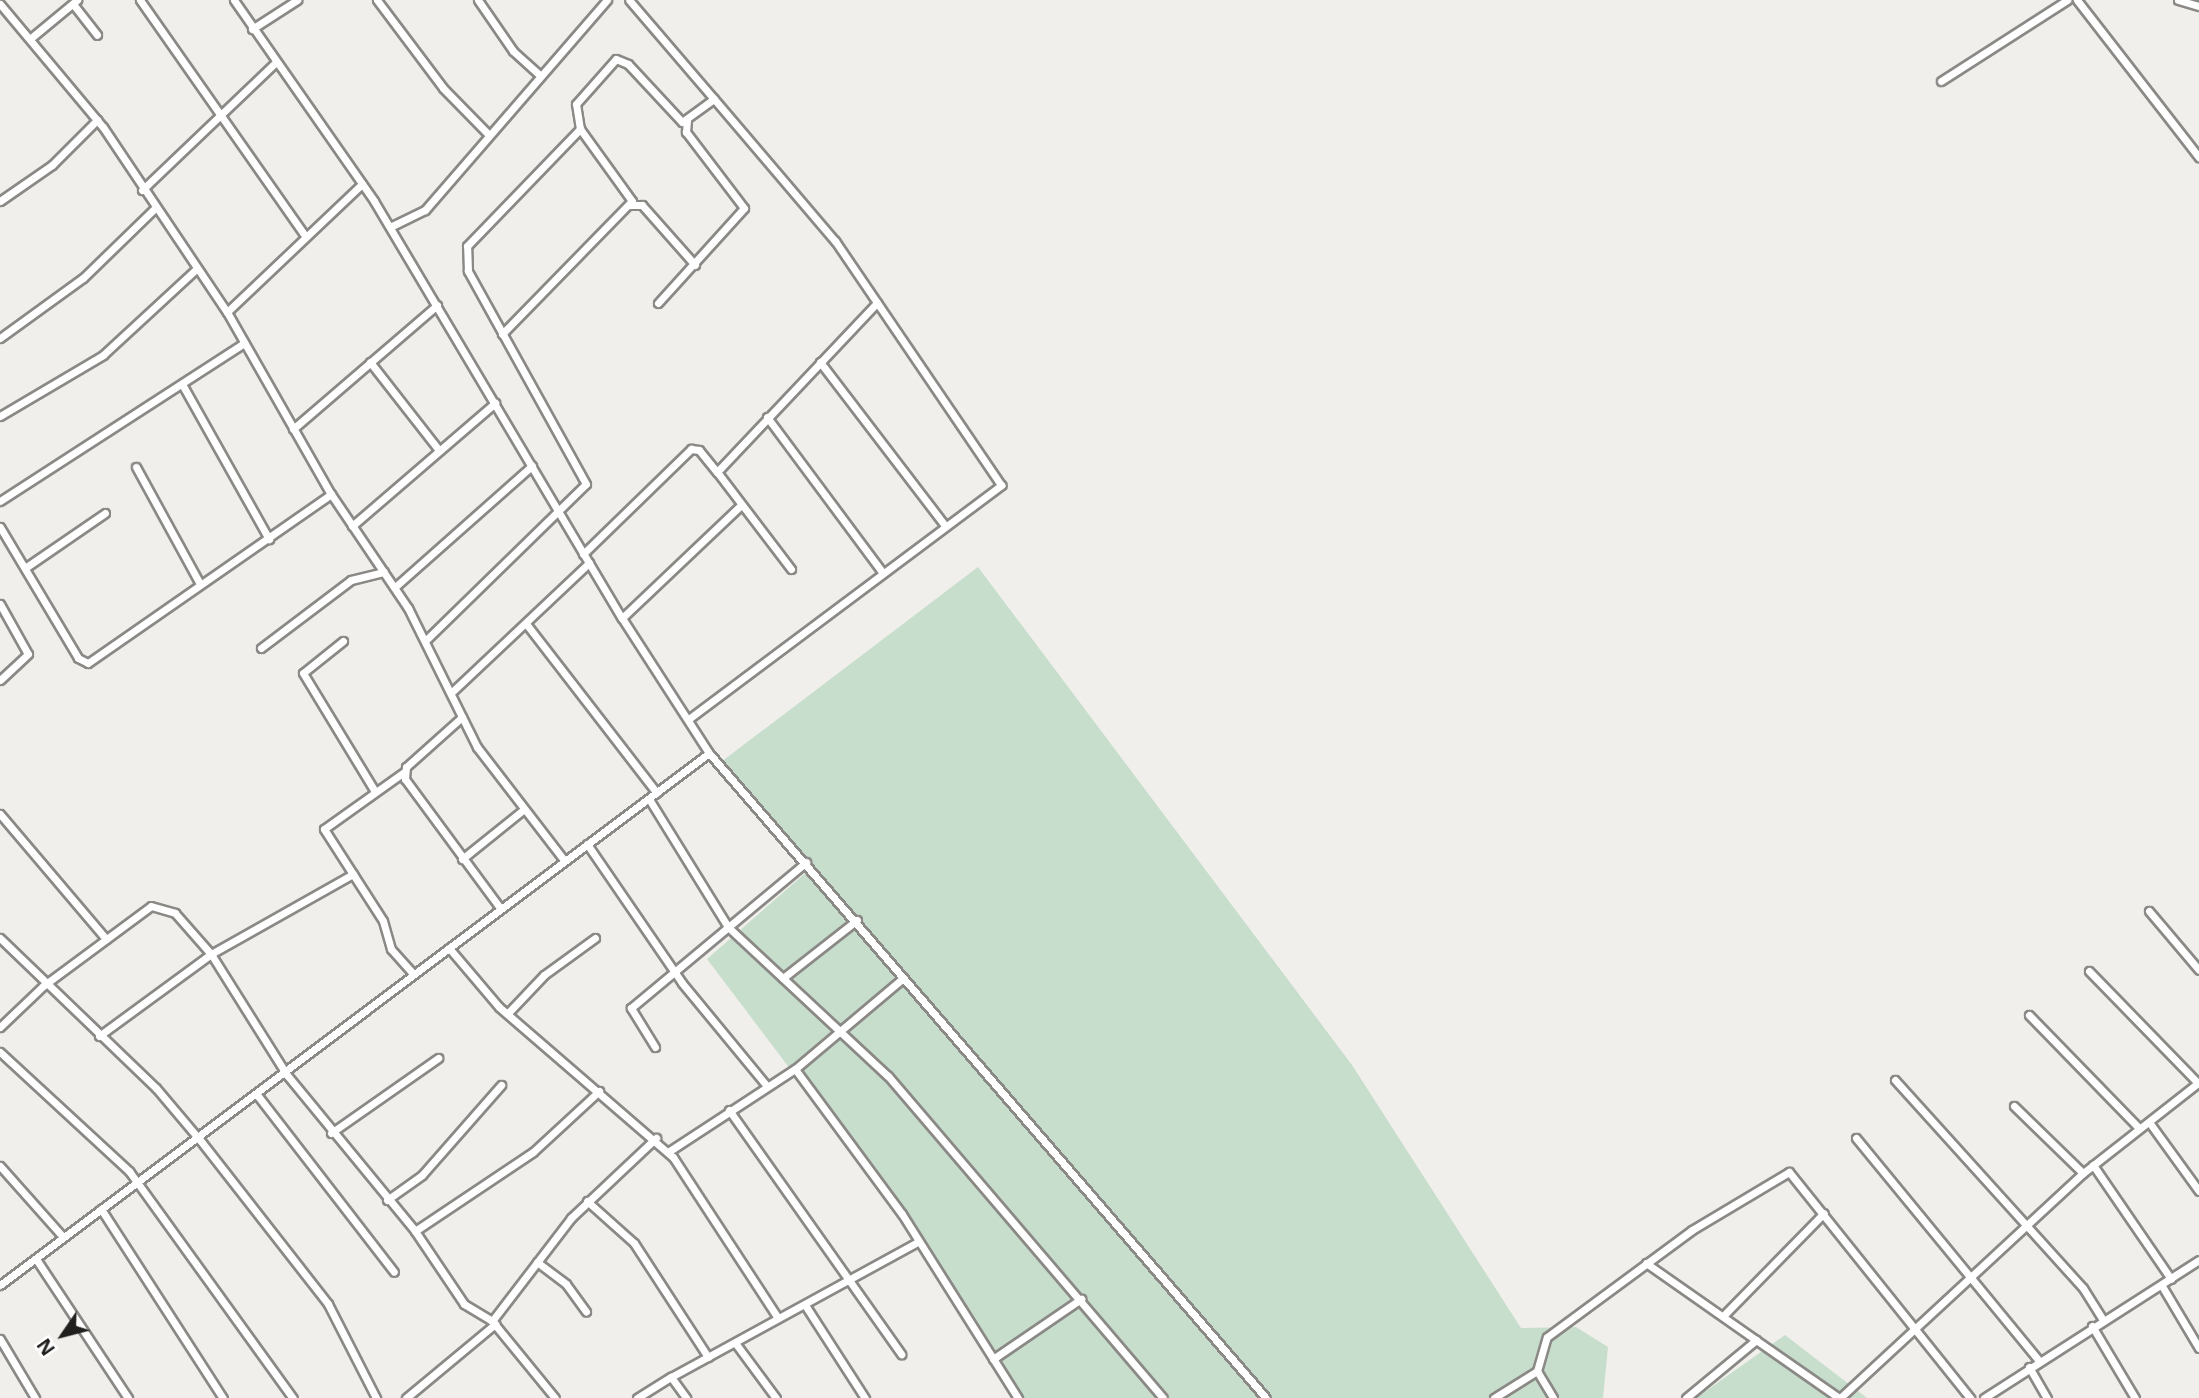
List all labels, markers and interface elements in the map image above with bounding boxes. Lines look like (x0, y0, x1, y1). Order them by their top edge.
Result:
north arrow (28, 1300, 98, 1370)
text: N (31, 1333, 61, 1361)

